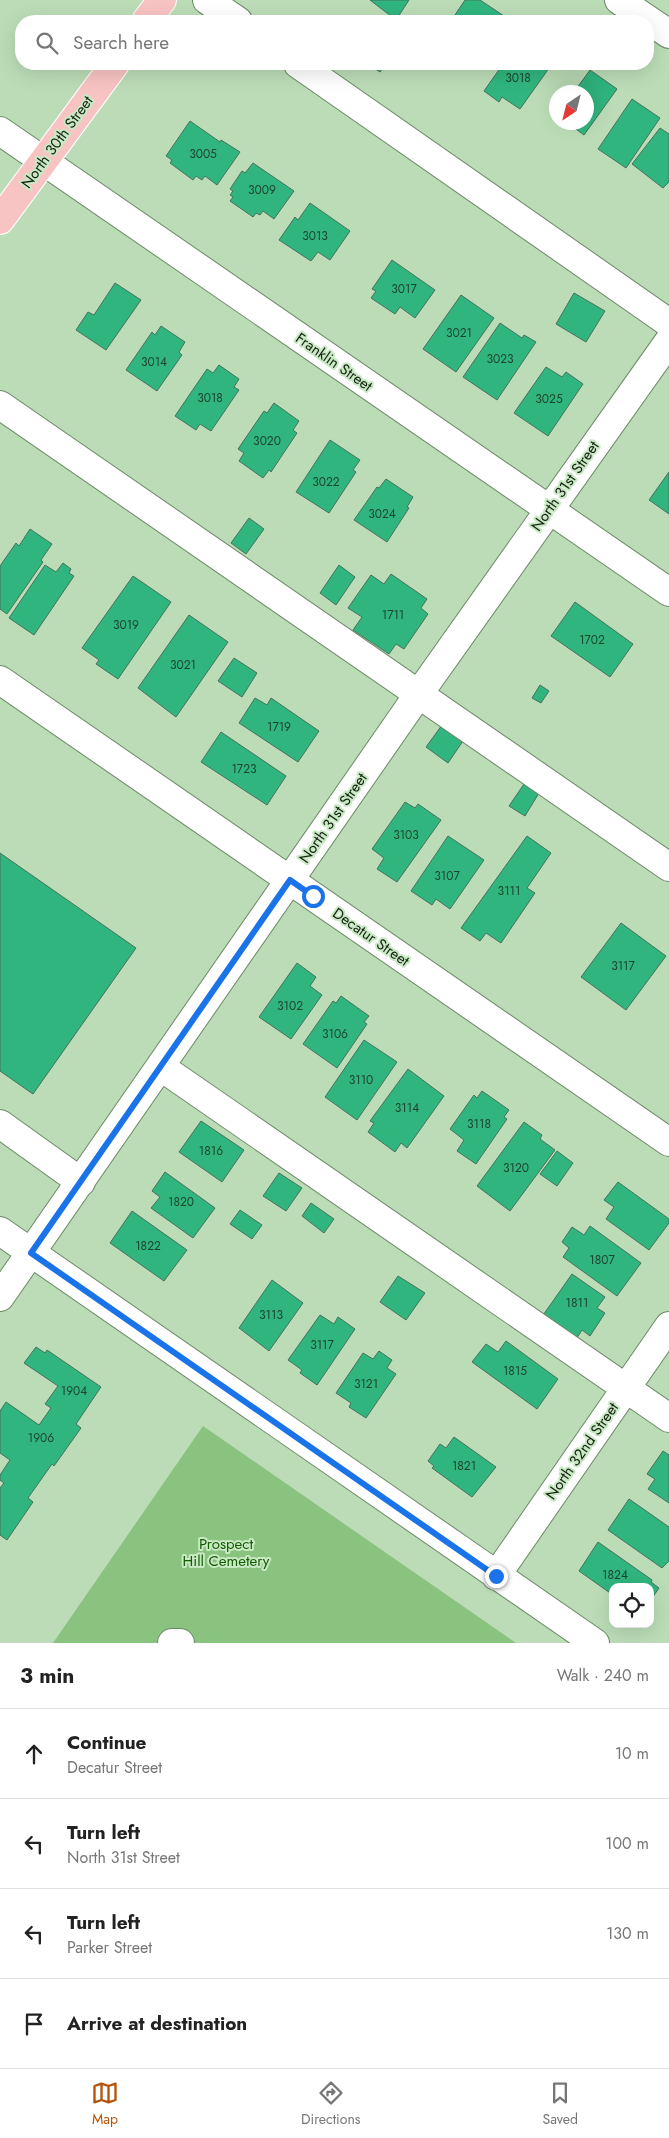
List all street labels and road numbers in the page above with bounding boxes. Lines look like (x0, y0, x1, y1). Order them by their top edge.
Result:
street label: North 30th Street (16, 91, 98, 193)
street label: Franklin Street (291, 327, 377, 397)
street label: North 31st Street (526, 436, 605, 536)
street label: North 31st Street (294, 768, 373, 868)
street label: Decatur Street (328, 902, 414, 972)
street label: North 32nd Street (540, 1398, 624, 1504)

